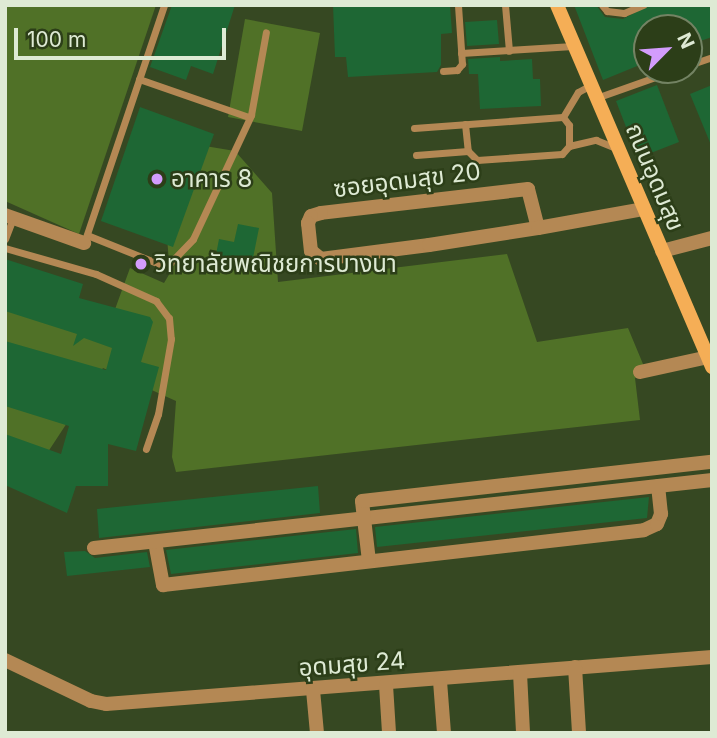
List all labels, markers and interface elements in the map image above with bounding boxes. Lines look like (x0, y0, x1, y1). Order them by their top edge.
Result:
scale bar (18, 14, 229, 58)
north arrow (633, 14, 703, 84)
text: 100 m (27, 27, 86, 52)
text: N (672, 29, 699, 52)
street label: ถนนอุดมสุข (619, 119, 691, 235)
street label: ซอยอุดมสุข 20 (332, 157, 482, 203)
place label: อาคาร 8 (171, 165, 252, 193)
marker: อาคาร 8 (149, 171, 165, 187)
place label: วิทยาลัยพณิชยการบางนา (155, 250, 397, 278)
marker: วิทยาลัยพณิชยการบางนา (133, 256, 149, 272)
street label: อุดมสุข 24 (298, 646, 406, 682)

